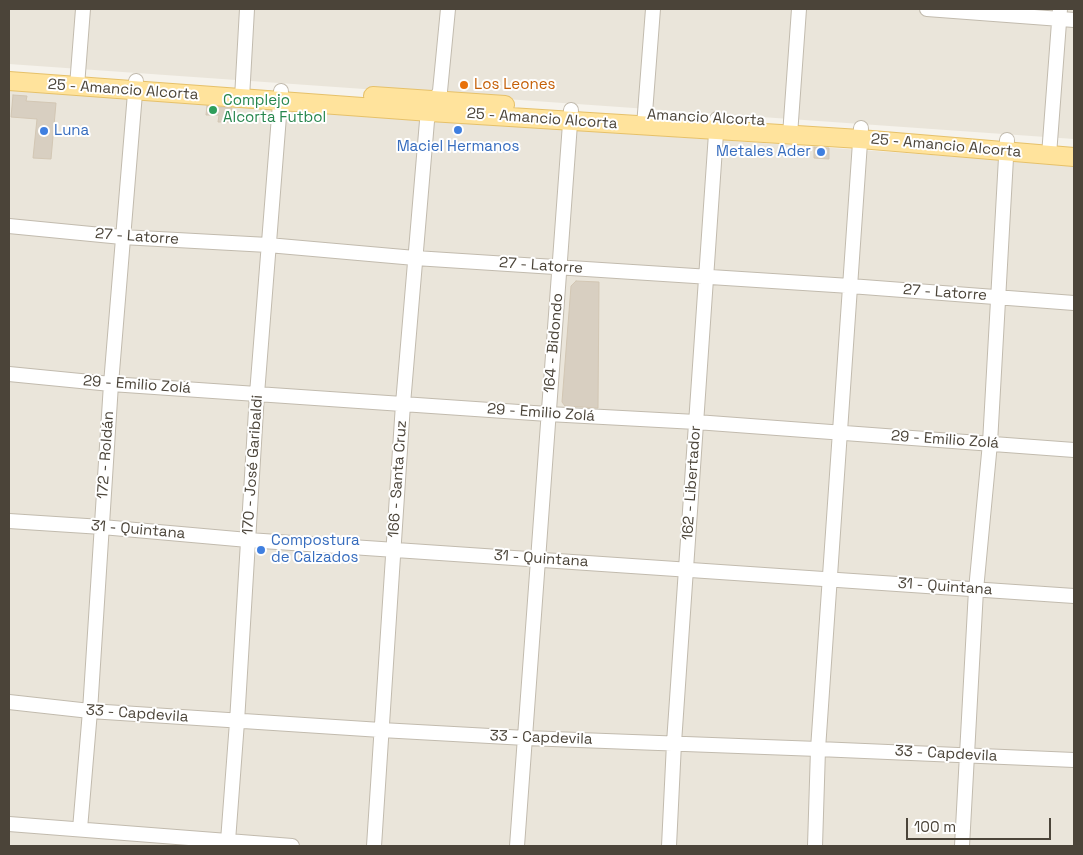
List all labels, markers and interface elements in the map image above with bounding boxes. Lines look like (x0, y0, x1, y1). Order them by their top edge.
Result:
street label: 25 - Amancio Alcorta (47, 76, 199, 104)
place label: Los Leones (474, 76, 555, 94)
marker: Los Leones (458, 79, 470, 91)
place label: Complejo Alcorta Futbol (223, 92, 326, 127)
marker: Complejo Alcorta Futbol (207, 104, 219, 116)
street label: 25 - Amancio Alcorta (466, 105, 618, 133)
street label: Amancio Alcorta (646, 106, 766, 130)
place label: Luna (54, 122, 89, 140)
marker: Maciel Hermanos (452, 124, 464, 136)
marker: Luna (38, 125, 50, 137)
street label: 25 - Amancio Alcorta (870, 130, 1022, 162)
place label: Maciel Hermanos (397, 138, 519, 156)
place label: Metales Ader (716, 143, 811, 161)
marker: Metales Ader (815, 146, 827, 158)
street label: 27 - Latorre (94, 225, 180, 249)
street label: 27 - Latorre (498, 254, 584, 278)
street label: 27 - Latorre (902, 281, 988, 305)
street label: 164 - Bidondo (541, 292, 567, 394)
street label: 29 - Emilio Zolá (82, 372, 192, 398)
street label: 170 - José Garibaldi (239, 394, 267, 536)
street label: 29 - Emilio Zolá (486, 400, 596, 426)
street label: 172 - Roldán (94, 410, 118, 500)
street label: 166 - Santa Cruz (385, 420, 411, 538)
street label: 162 - Libertador (679, 425, 705, 541)
street label: 29 - Emilio Zolá (890, 427, 1000, 453)
street label: 31 - Quintana (90, 517, 186, 543)
place label: Compostura de Calzados (271, 532, 360, 567)
marker: Compostura de Calzados (255, 544, 267, 556)
street label: 31 - Quintana (493, 547, 589, 571)
street label: 31 - Quintana (897, 575, 993, 599)
street label: 33 - Capdevila (85, 701, 189, 727)
street label: 33 - Capdevila (489, 727, 593, 749)
street label: 33 - Capdevila (894, 742, 998, 766)
scale bar (908, 808, 1053, 840)
text: 100 m (914, 817, 956, 836)

